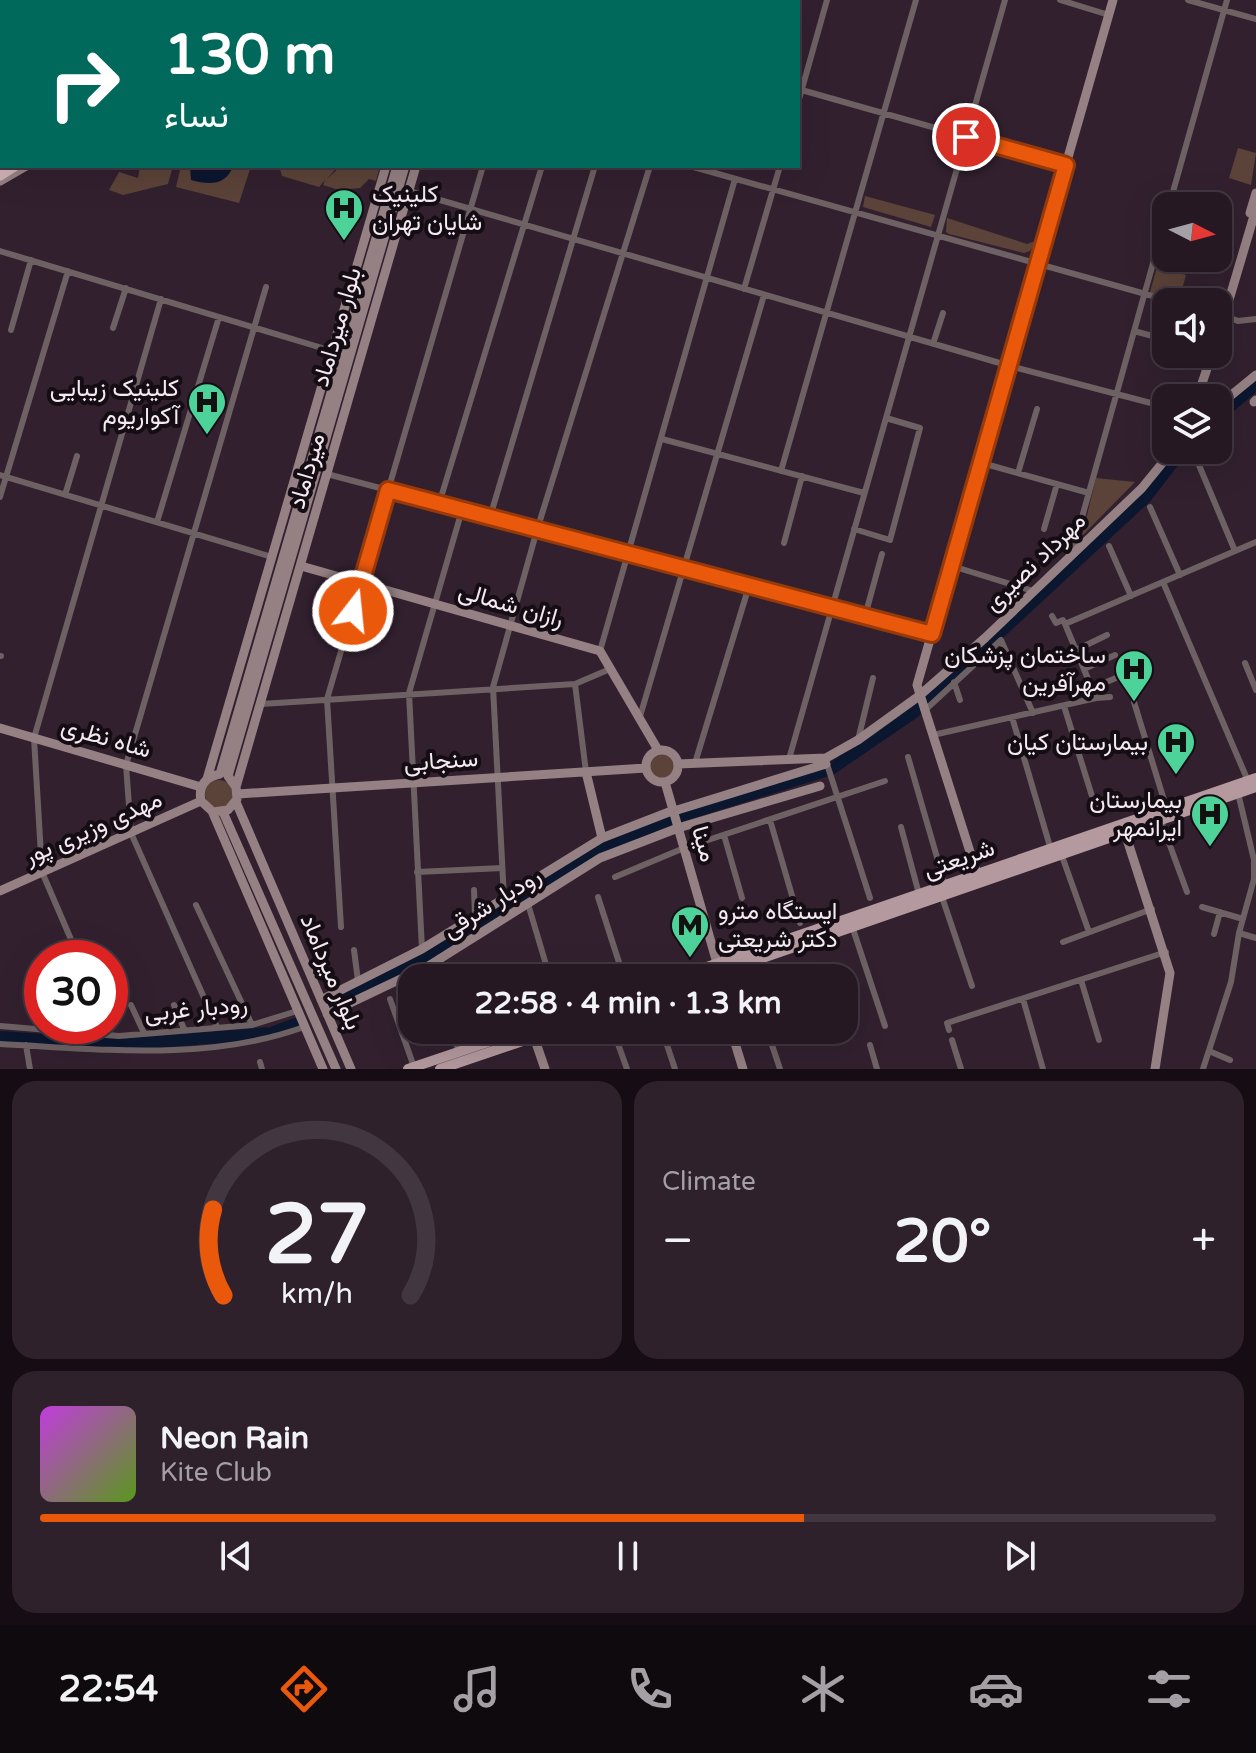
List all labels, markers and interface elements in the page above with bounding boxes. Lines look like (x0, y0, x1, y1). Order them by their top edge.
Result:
text: 130 m (164, 22, 335, 89)
icon: right (32, 32, 136, 136)
text: نساء (164, 94, 229, 137)
pin (932, 103, 1000, 171)
icon: arrive (944, 115, 988, 159)
place label: کلینیک شایان تهران (372, 180, 482, 237)
hospital icon: کلینیک شایان تهران (323, 187, 365, 242)
north arrow (1152, 192, 1232, 272)
map controls (1152, 192, 1232, 464)
street label: بلوار میرداماد (306, 264, 368, 390)
button: sound (1152, 288, 1232, 368)
place label: کلینیک زیبایی آکواریوم (50, 374, 181, 432)
hospital icon: کلینیک زیبایی آکواریوم (186, 381, 228, 436)
button: layers (1152, 384, 1232, 464)
street label: میرداماد (282, 430, 332, 512)
street label: مهرداد نصیری (978, 506, 1092, 618)
position arrow (311, 569, 395, 653)
street label: رازان شمالی (455, 576, 567, 634)
place label: ساختمان پزشکان مهرآفرین (944, 641, 1106, 698)
hospital icon: ساختمان پزشکان مهرآفرین (1113, 648, 1155, 703)
street label: شاه نظری (58, 711, 154, 765)
hospital icon: بیمارستان کیان (1155, 721, 1197, 776)
place label: بیمارستان کیان (1007, 728, 1148, 757)
street label: سنجابی (403, 744, 479, 778)
street label: مهدی وزیری پور (19, 785, 167, 873)
place label: بیمارستان ایرانمهر (1089, 786, 1182, 843)
hospital icon: بیمارستان ایرانمهر (1189, 793, 1231, 848)
street label: مینا (685, 823, 723, 865)
street label: شریعتی (919, 833, 999, 885)
street label: رودبار شرقی (437, 861, 547, 945)
place label: ایستگاه مترو دکتر شریعتی (718, 897, 838, 954)
metro station icon: ایستگاه مترو دکتر شریعتی (669, 904, 711, 959)
street label: بلوار میرداماد (294, 910, 368, 1034)
speed limit sign: 30 (24, 940, 128, 1044)
text: 22:58 · 4 min · 1.3 km (474, 985, 782, 1022)
street label: رودبار غربی (143, 990, 249, 1028)
text: Climate (662, 1166, 756, 1197)
text: 27 (265, 1186, 369, 1286)
text: 20° (893, 1206, 991, 1278)
text: − (662, 1215, 693, 1268)
text: + (1191, 1215, 1216, 1268)
text: km/h (281, 1277, 353, 1311)
text: Neon Rain (160, 1420, 309, 1457)
text: Kite Club (160, 1457, 272, 1488)
icon: previous (214, 1534, 258, 1578)
icon: pause (606, 1534, 650, 1578)
icon: next (998, 1534, 1042, 1578)
icon: directions (276, 1661, 332, 1717)
icon: music (449, 1661, 505, 1717)
icon: phone (622, 1661, 678, 1717)
icon: climate (795, 1661, 851, 1717)
icon: car (968, 1661, 1024, 1717)
icon: filters (1141, 1661, 1197, 1717)
text: 22:54 (59, 1668, 158, 1711)

